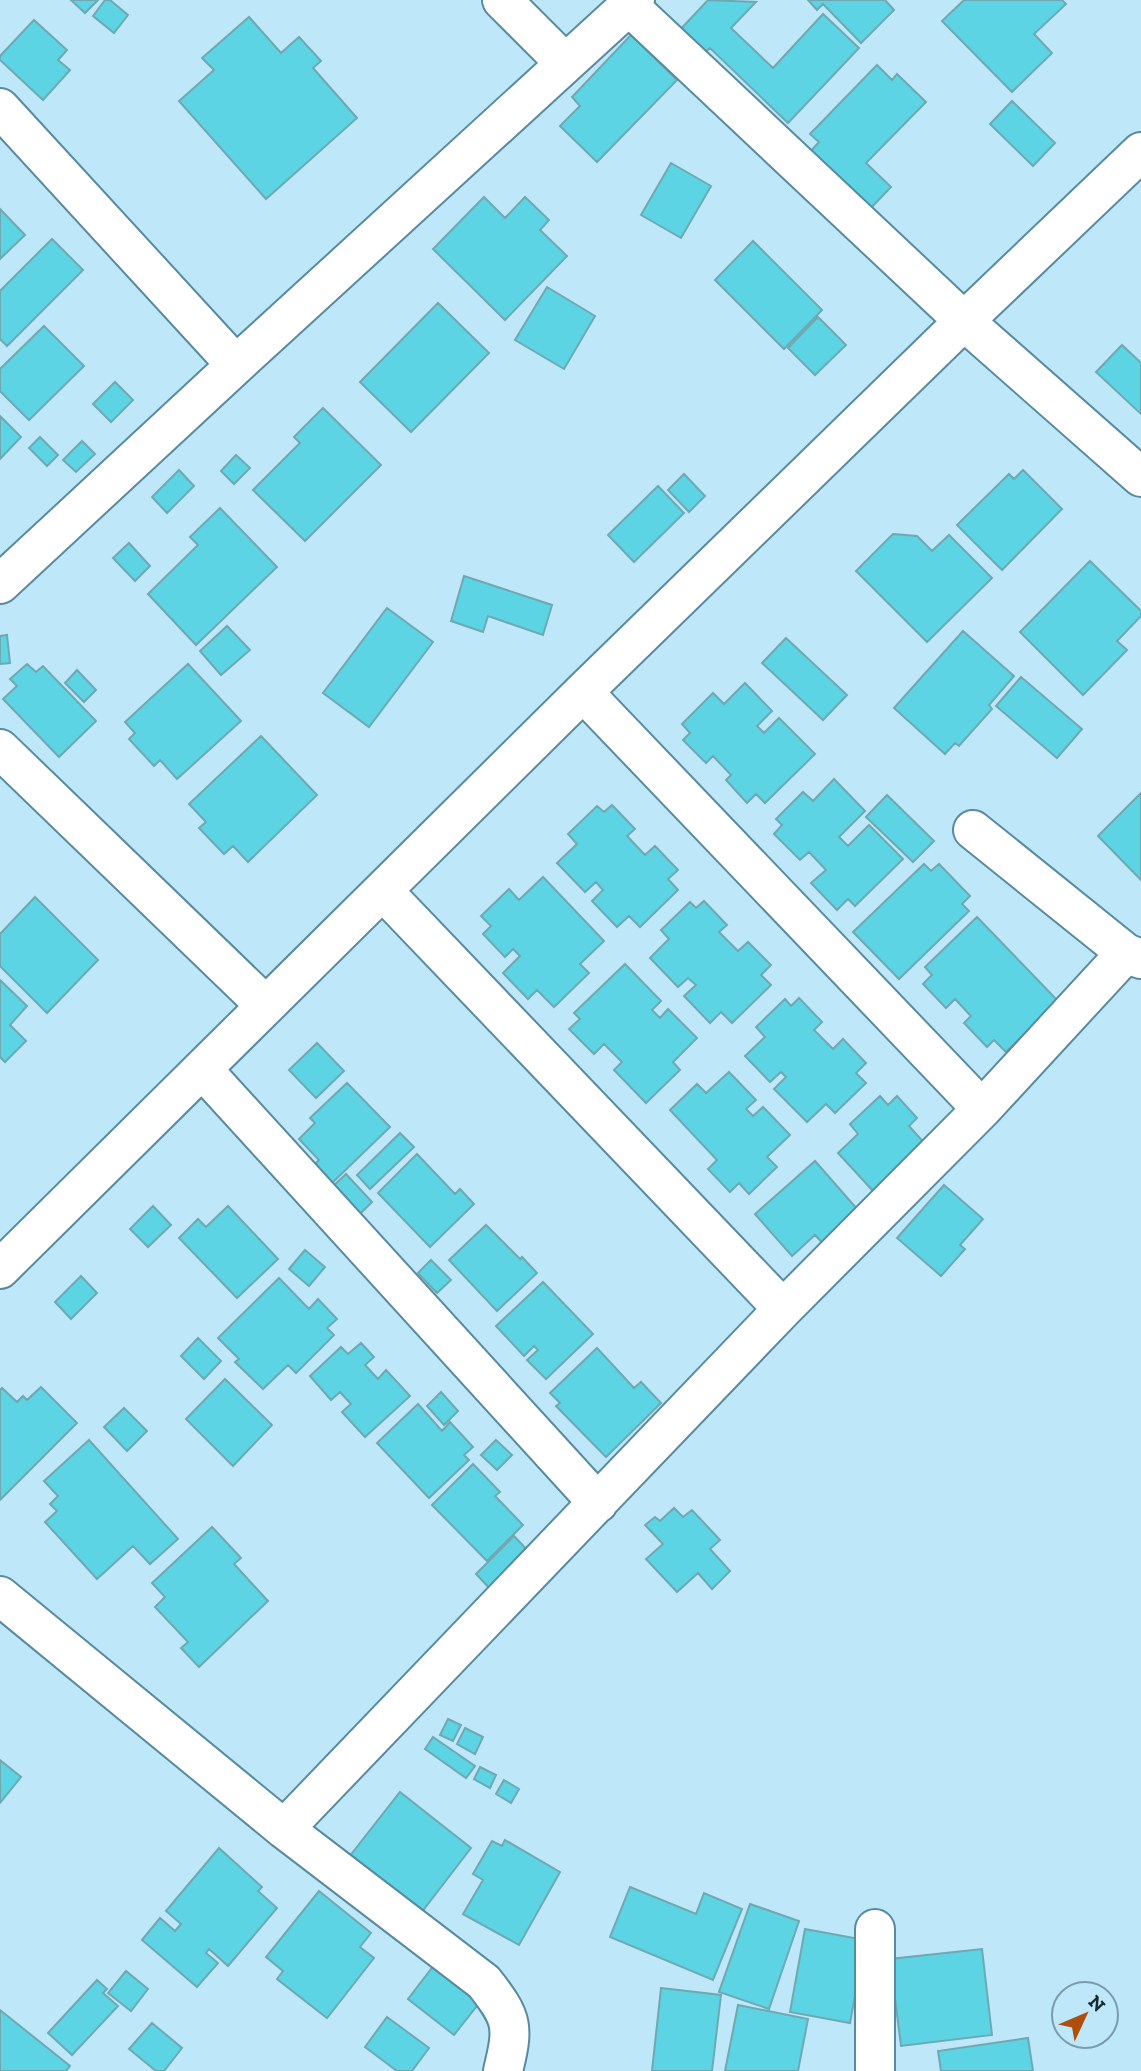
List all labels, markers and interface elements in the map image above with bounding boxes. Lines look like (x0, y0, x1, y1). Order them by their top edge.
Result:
north arrow (1050, 1980, 1120, 2050)
text: N (1084, 1990, 1110, 2017)

